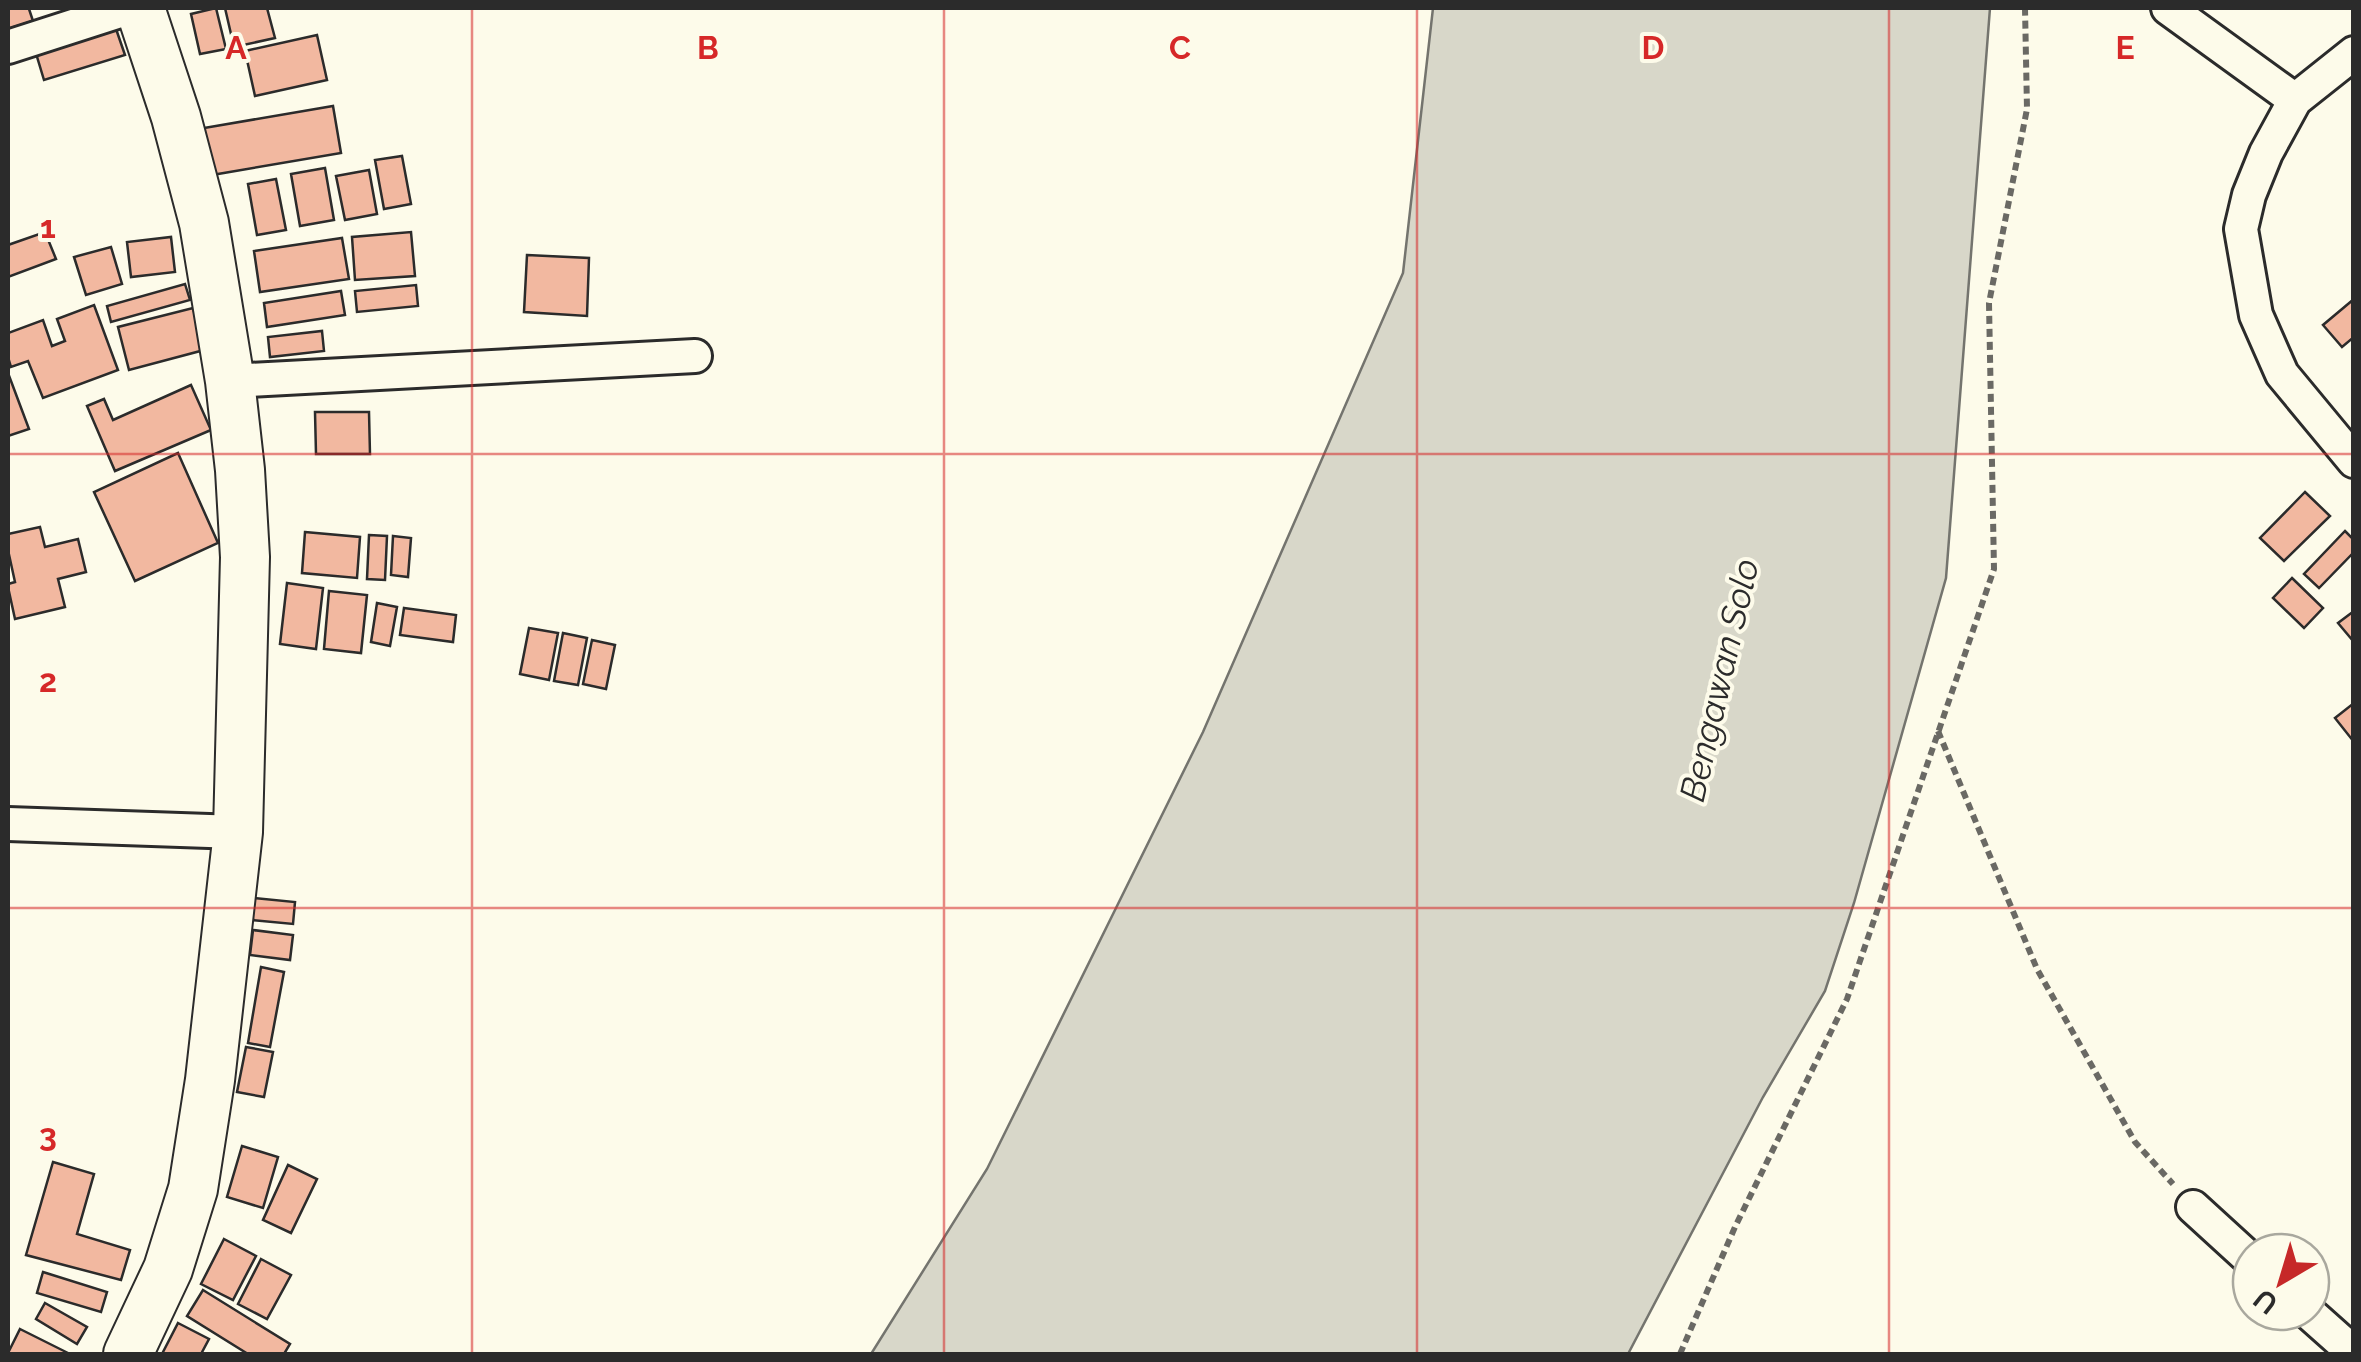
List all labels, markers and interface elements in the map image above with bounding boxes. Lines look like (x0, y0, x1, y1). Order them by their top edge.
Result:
text: A (225, 29, 247, 66)
text: B (697, 29, 719, 66)
text: C (1169, 29, 1191, 66)
text: D (1642, 29, 1664, 66)
text: E (2115, 29, 2135, 66)
text: 1 (40, 208, 56, 245)
water label: Bengawan Solo (1671, 555, 1767, 805)
text: 2 (39, 662, 57, 699)
text: 3 (39, 1116, 57, 1153)
north arrow (2231, 1232, 2331, 1332)
text: U (2247, 1282, 2284, 1321)

